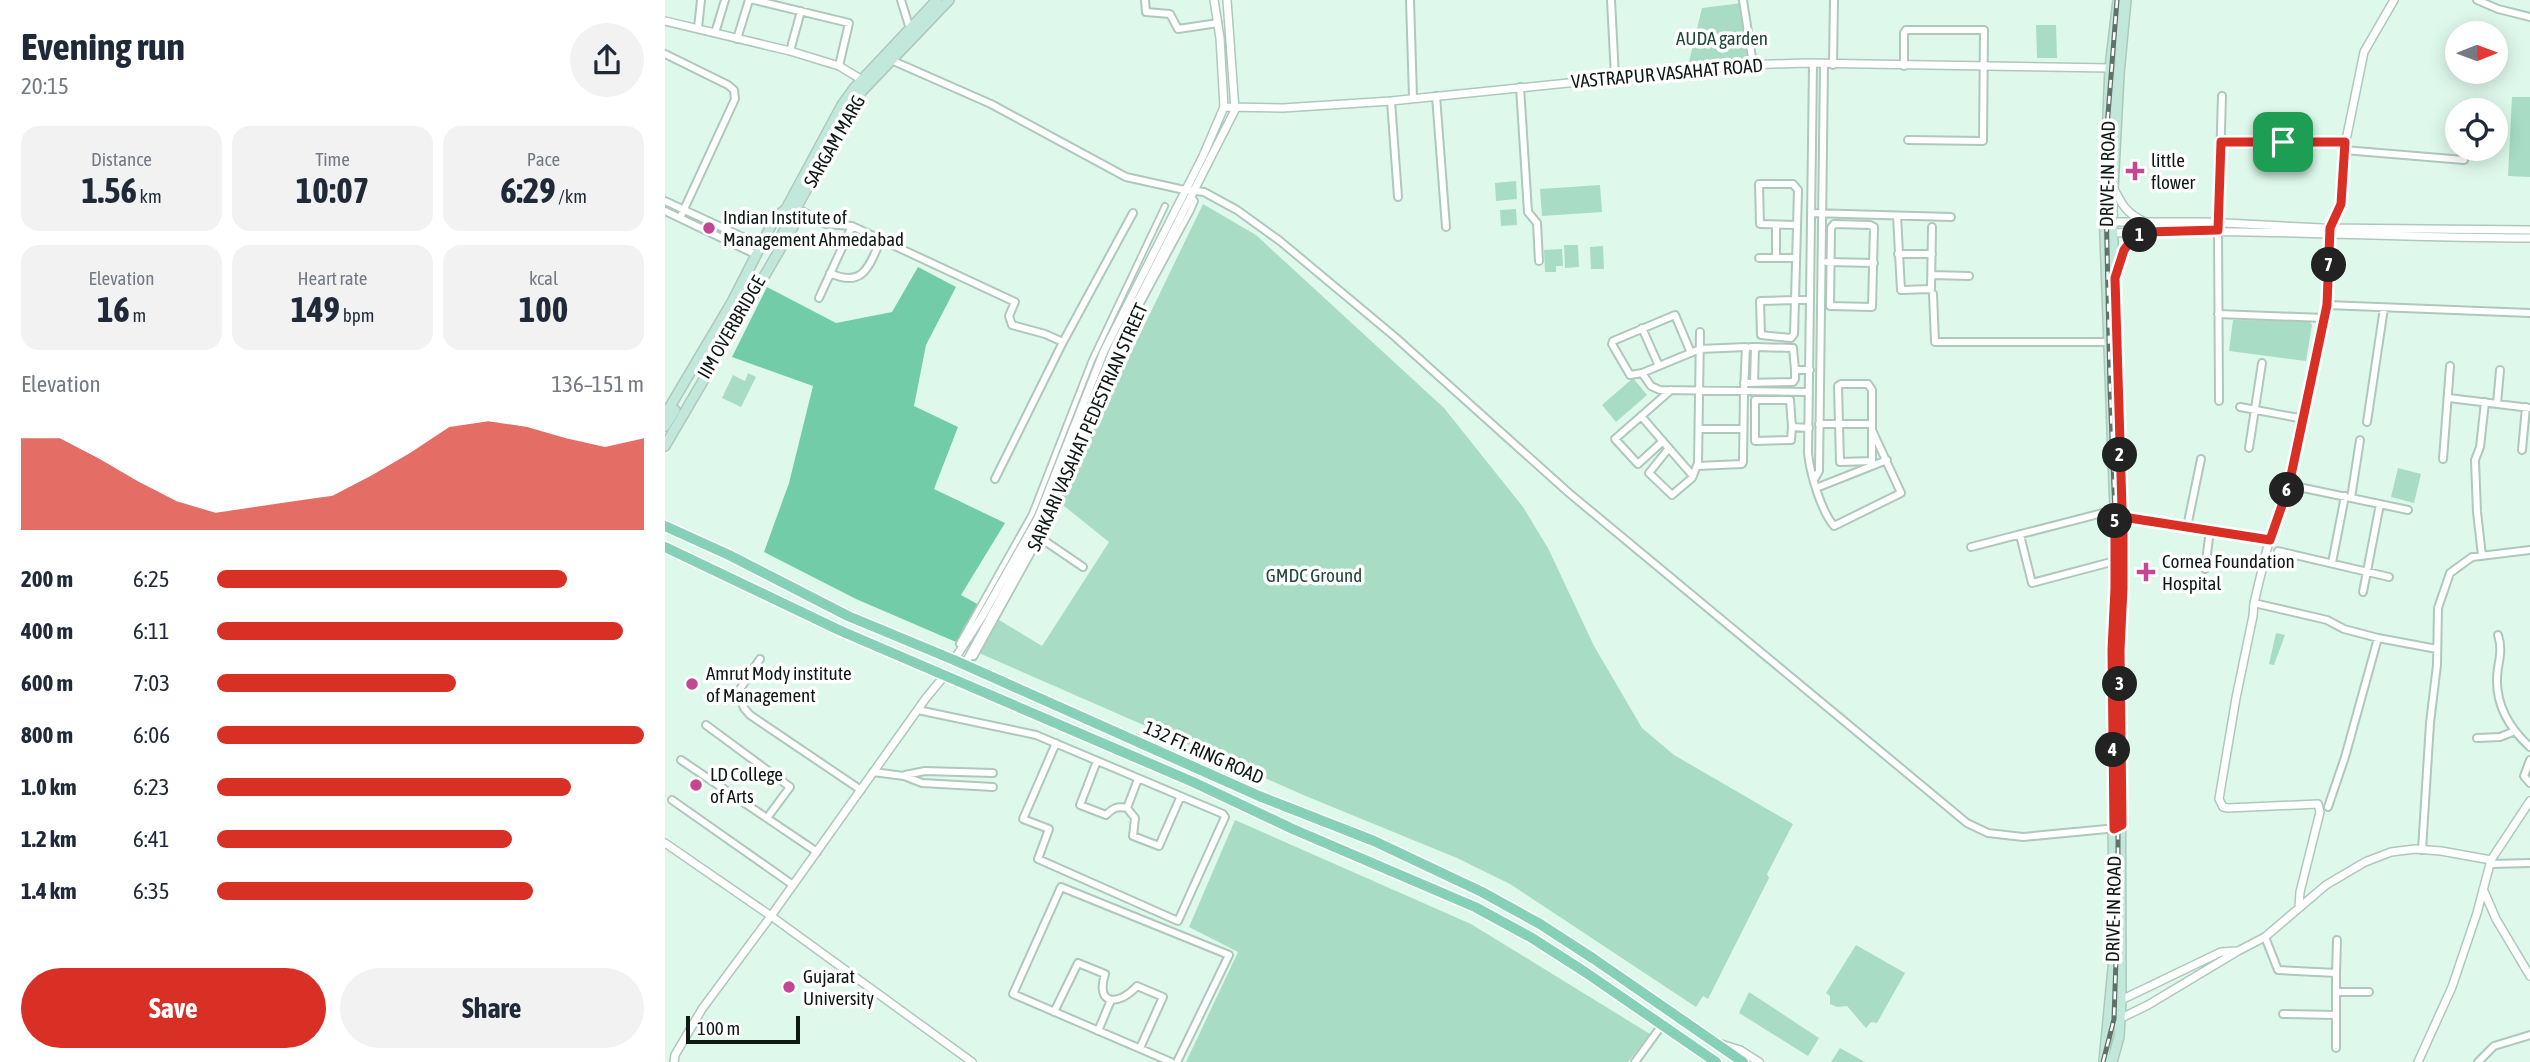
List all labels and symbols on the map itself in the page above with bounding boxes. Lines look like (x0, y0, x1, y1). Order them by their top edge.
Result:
north arrow (2445, 21, 2508, 84)
park label: AUDA garden (1676, 27, 1768, 49)
street label: VASTRAPUR VASAHAT ROAD (1570, 54, 1764, 92)
street label: SARGAM MARG (799, 91, 869, 191)
pin (2253, 112, 2313, 172)
street label: DRIVE-IN ROAD (2095, 121, 2119, 227)
place label: little flower (2151, 149, 2196, 193)
marker: little flower (2125, 161, 2145, 181)
place label: Indian Institute of Management Ahmedabad (723, 206, 904, 250)
pin: 1 (2123, 218, 2157, 252)
marker: Indian Institute of Management Ahmedabad (701, 220, 717, 236)
pin: 7 (2311, 247, 2347, 282)
street label: IIM OVERBRIDGE (693, 272, 769, 382)
street label: SARKARI VASAHAT PEDESTRIAN STREET (1022, 299, 1152, 554)
pin: 2 (2103, 438, 2137, 472)
pin: 6 (2269, 472, 2305, 508)
pin: 5 (2097, 504, 2133, 538)
place label: Cornea Foundation Hospital (2162, 550, 2295, 594)
marker: Cornea Foundation Hospital (2136, 562, 2156, 582)
park label: GMDC Ground (1266, 564, 1362, 586)
place label: Amrut Mody institute of Management (706, 662, 852, 706)
pin: 3 (2103, 666, 2137, 702)
marker: Amrut Mody institute of Management (684, 676, 700, 692)
street label: 132 FT. RING ROAD (1141, 716, 1267, 788)
pin: 4 (2095, 732, 2131, 768)
place label: LD College of Arts (710, 763, 783, 807)
marker: LD College of Arts (688, 777, 704, 793)
street label: DRIVE-IN ROAD (2101, 856, 2125, 962)
place label: Gujarat University (803, 965, 874, 1009)
marker: Gujarat University (781, 979, 797, 995)
scale bar (686, 1013, 800, 1045)

